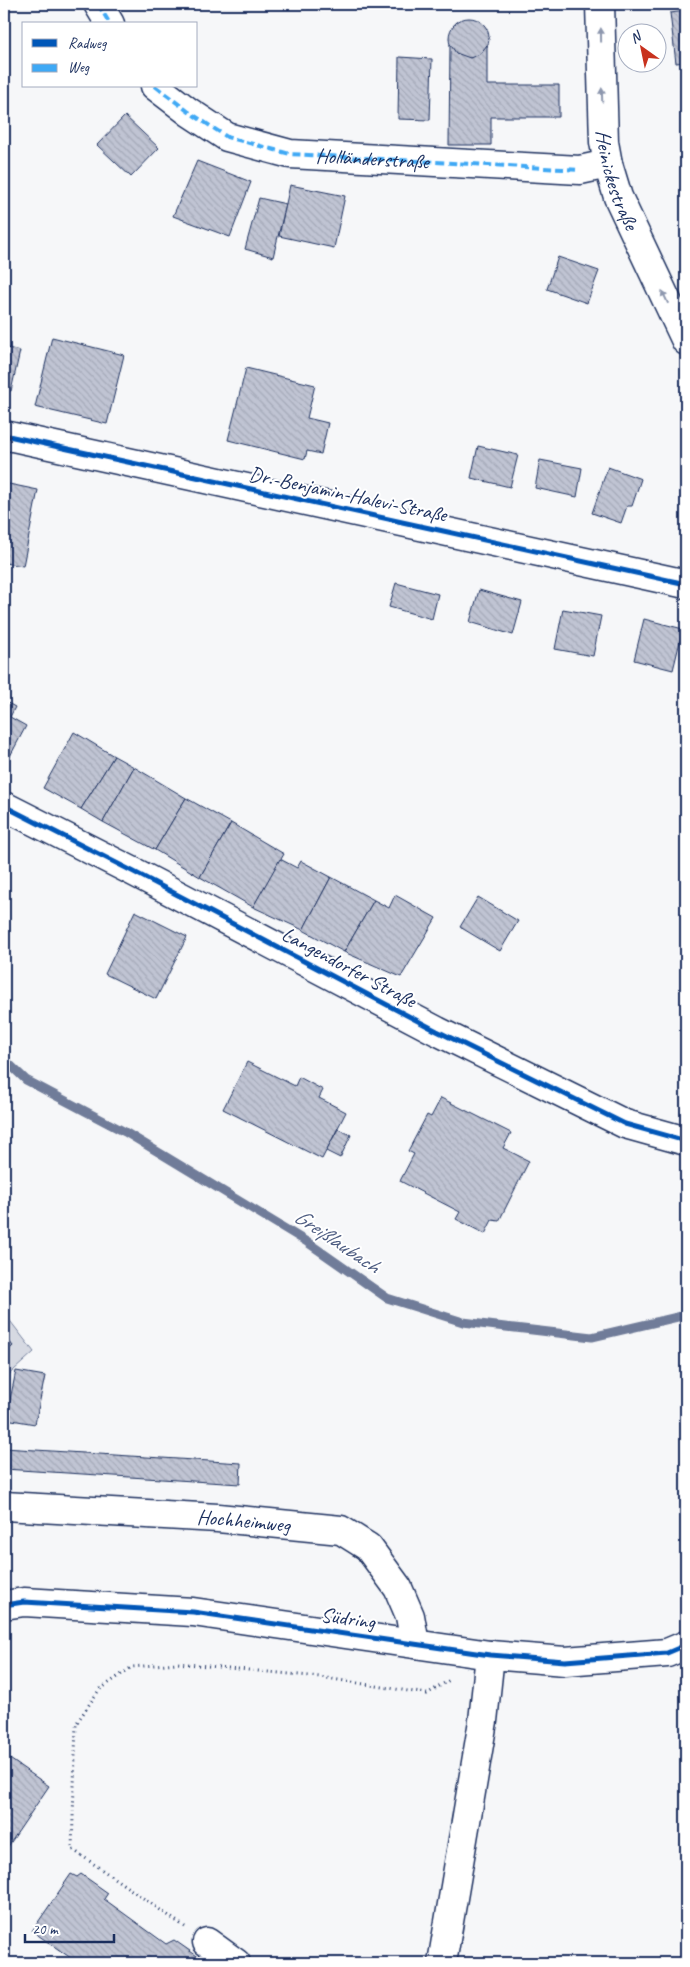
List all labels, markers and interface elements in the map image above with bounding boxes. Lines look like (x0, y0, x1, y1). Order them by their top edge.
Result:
legend (22, 22, 198, 88)
north arrow (618, 22, 668, 72)
one-way arrow (597, 27, 605, 43)
text: N (627, 27, 645, 47)
text: Radweg (68, 34, 108, 53)
text: Weg (68, 58, 90, 77)
one-way arrow (598, 86, 606, 102)
street label: Heinickestraße (591, 130, 645, 236)
street label: Holländerstraße (315, 142, 432, 175)
one-way arrow (660, 290, 668, 304)
street label: Dr.-Benjamin-Halevi-Straße (247, 460, 451, 528)
street label: Langendorfer Straße (277, 921, 423, 1014)
water label: Greißlaubach (289, 1202, 387, 1281)
street label: Hochheimweg (196, 1504, 293, 1538)
street label: Südring (319, 1601, 378, 1635)
scale bar (25, 1912, 114, 1944)
text: 20 m (32, 1920, 59, 1939)

